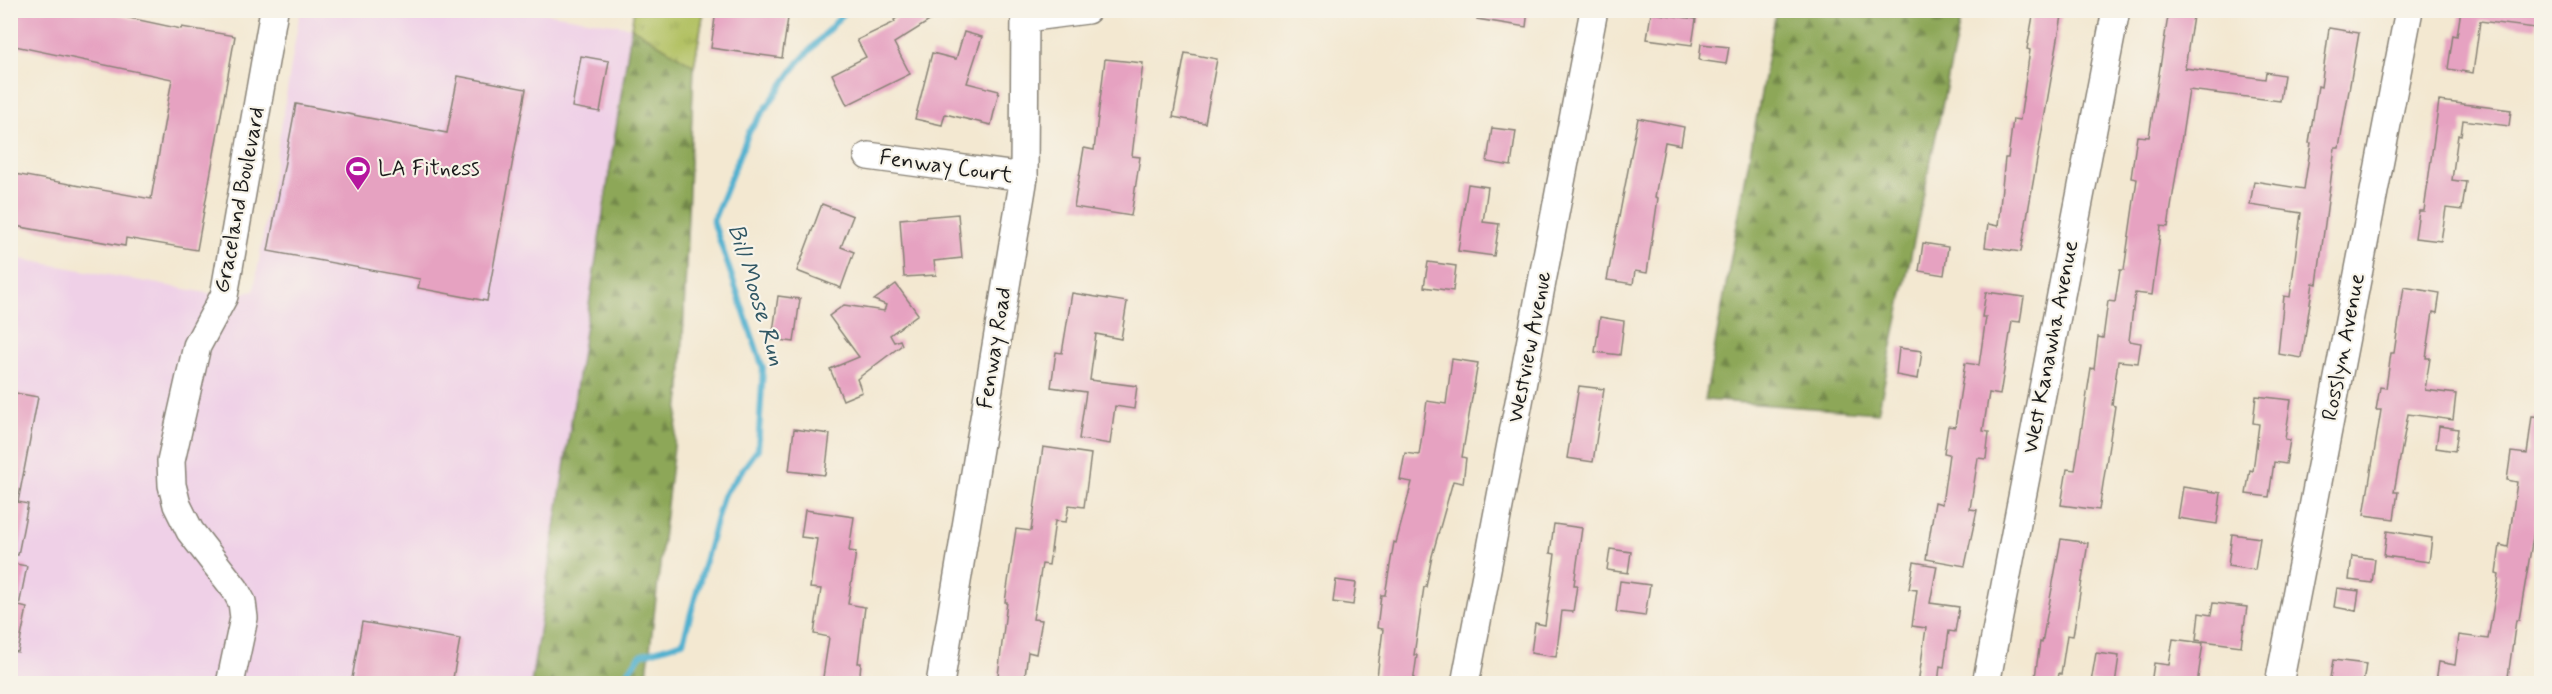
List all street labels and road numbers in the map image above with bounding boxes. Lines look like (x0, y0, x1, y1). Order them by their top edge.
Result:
street label: Graceland Boulevard (208, 104, 272, 296)
street label: Fenway Court (878, 144, 1014, 190)
street label: West Kanawha Avenue (2017, 238, 2085, 456)
street label: Westview Avenue (1502, 269, 1558, 425)
street label: Rosslyn Avenue (2316, 271, 2372, 423)
street label: Fenway Road (972, 285, 1018, 411)

